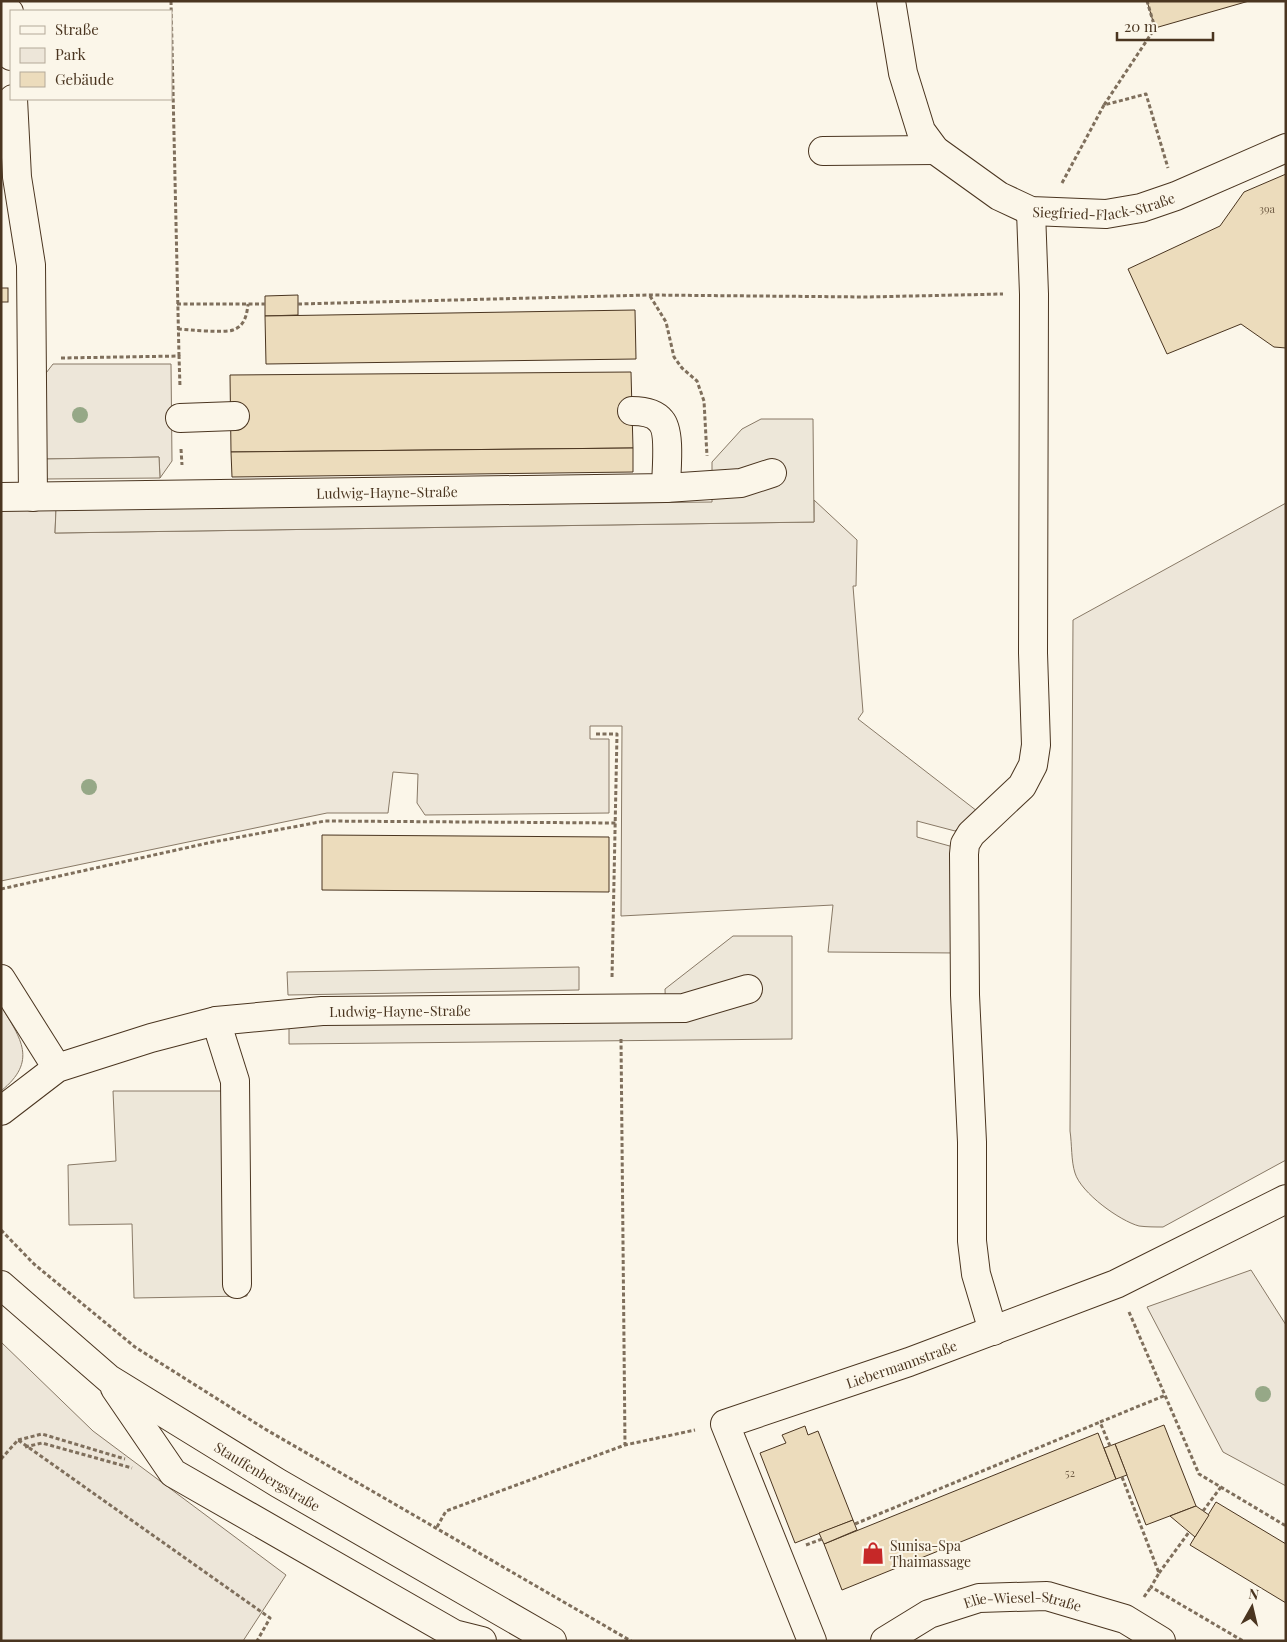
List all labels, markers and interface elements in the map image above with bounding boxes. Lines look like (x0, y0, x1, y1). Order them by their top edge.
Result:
legend (10, 10, 172, 100)
scale bar (1117, 10, 1213, 42)
text: 20 m (1124, 16, 1158, 36)
text: Straße (55, 19, 99, 39)
text: Park (55, 44, 87, 64)
text: Gebäude (55, 69, 114, 89)
street label: Siegfried-Flack-Straße (1032, 188, 1177, 224)
house number: 39a (1259, 201, 1276, 216)
street label: Ludwig-Hayne-Straße (316, 481, 458, 502)
street label: Ludwig-Hayne-Straße (329, 1000, 471, 1020)
street label: Liebermannstraße (843, 1335, 959, 1392)
street label: Stauffenbergstraße (211, 1437, 324, 1515)
house number: 52 (1065, 1465, 1075, 1480)
place label: Sunisa-Spa Thaimassage (890, 1536, 971, 1571)
shop icon: Sunisa-Spa Thaimassage (860, 1540, 886, 1566)
north arrow (1227, 1582, 1277, 1632)
text: N (1248, 1584, 1260, 1604)
street label: Elie-Wiesel-Straße (961, 1586, 1084, 1615)

